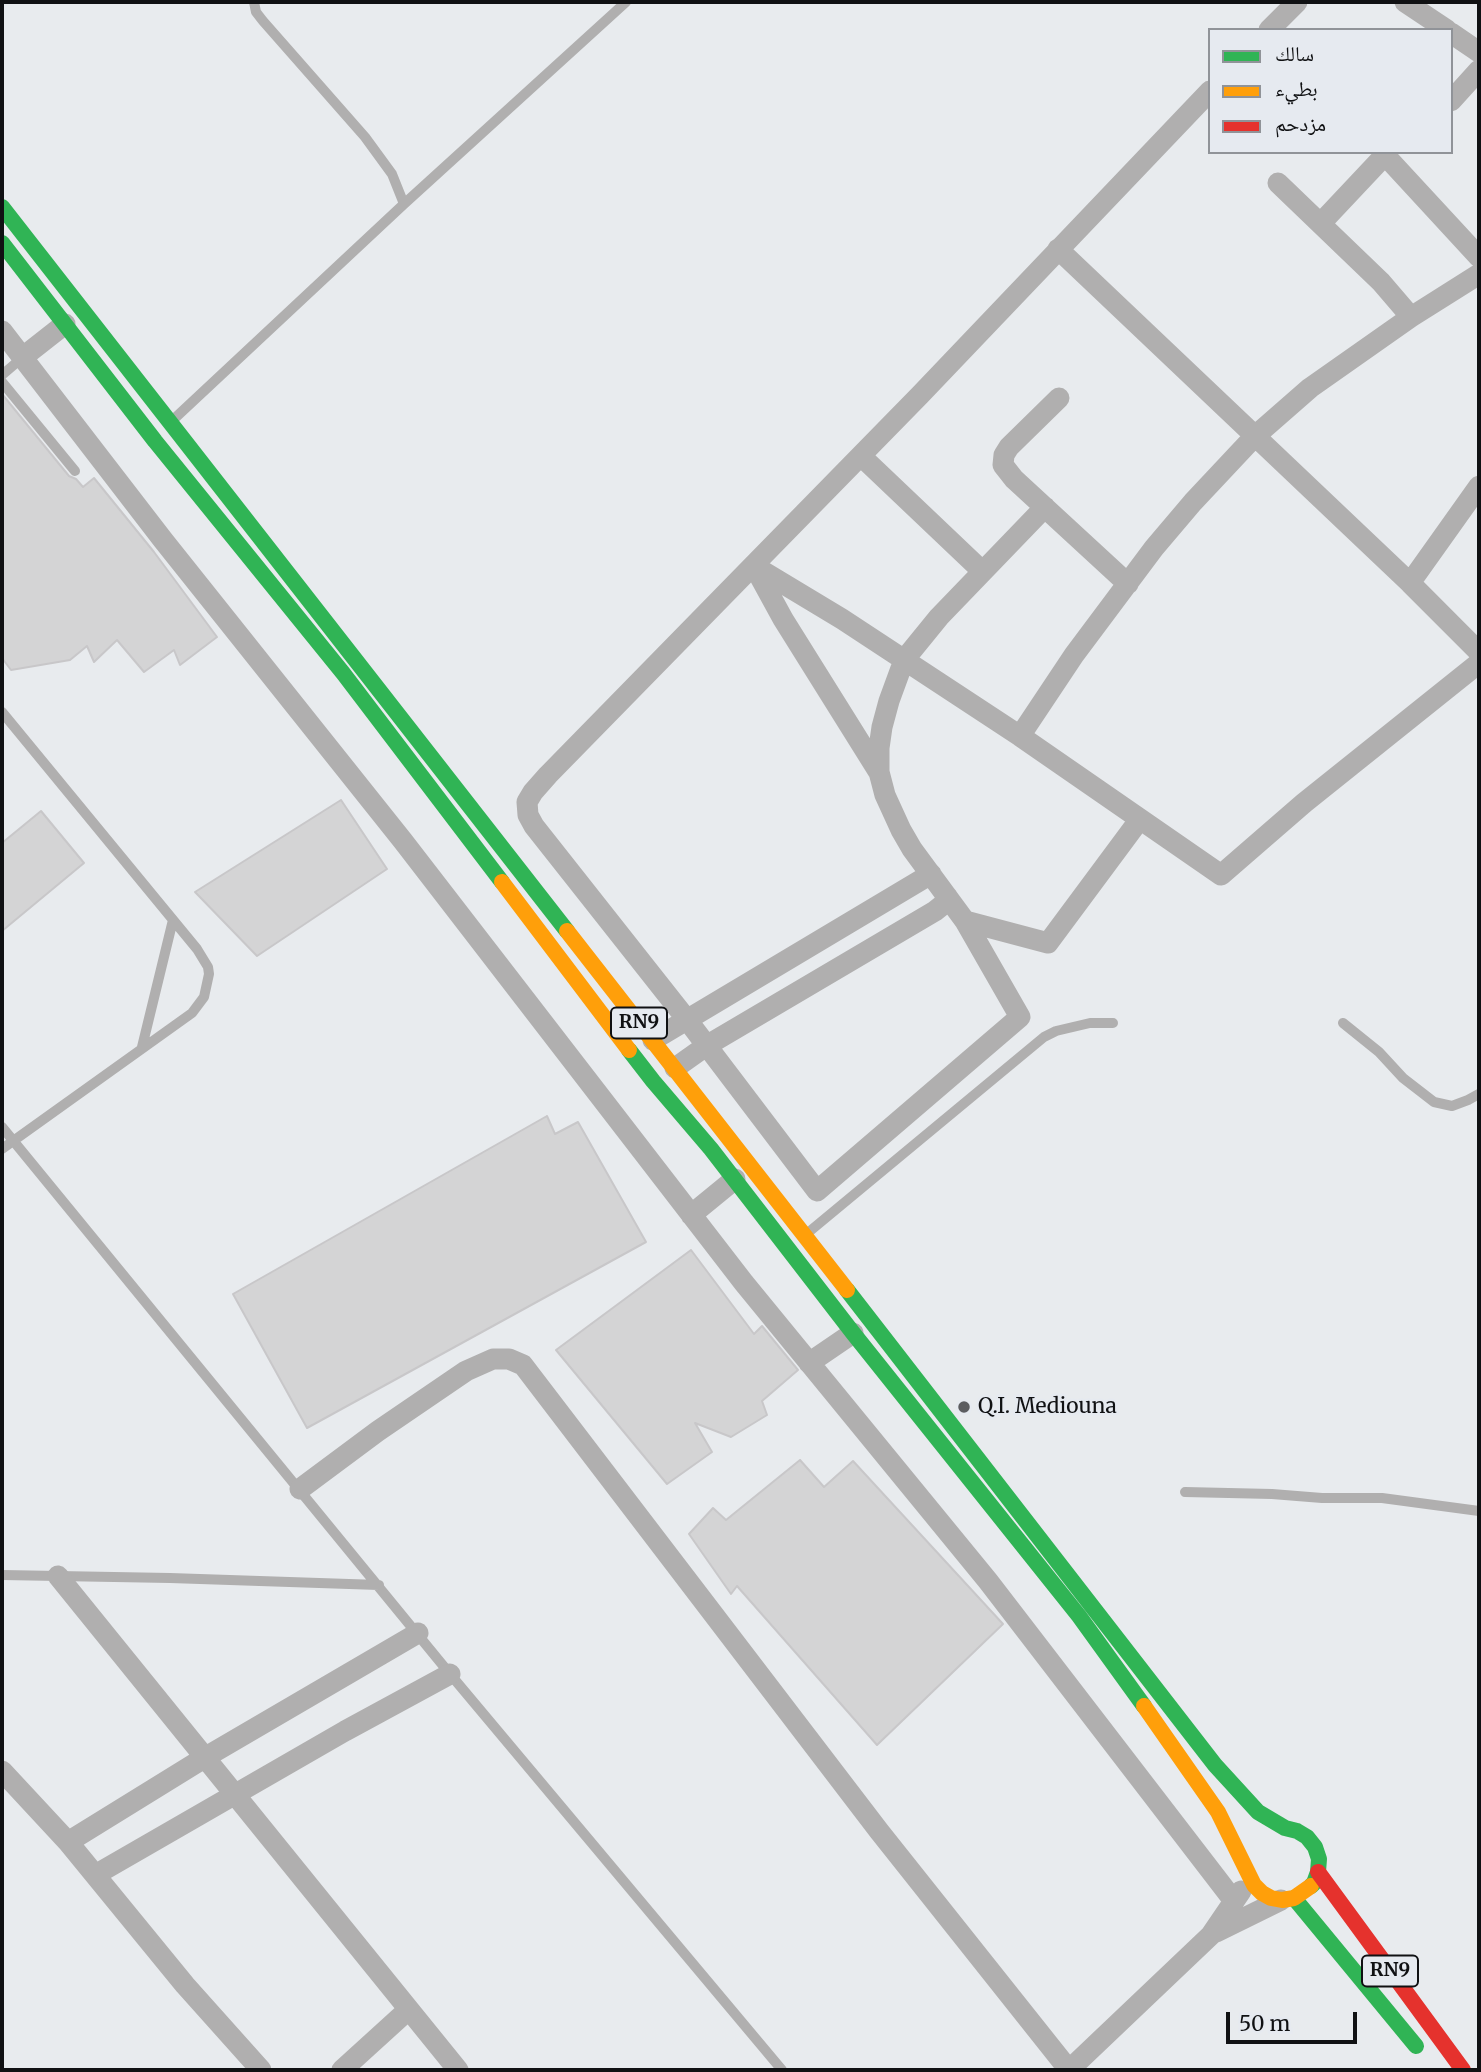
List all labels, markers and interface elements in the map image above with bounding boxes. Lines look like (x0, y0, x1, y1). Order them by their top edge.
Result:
legend (1208, 28, 1453, 154)
text: سالك (1275, 40, 1314, 67)
text: بطيء (1275, 75, 1318, 102)
text: مزدحم (1275, 110, 1326, 137)
road number: RN9 (611, 1007, 667, 1038)
place label: Q.I. Mediouna (978, 1394, 1117, 1420)
marker: Q.I. Mediouna (956, 1399, 972, 1415)
road number: RN9 (1362, 1955, 1418, 1986)
scale bar (1229, 1998, 1360, 2042)
text: 50 m (1239, 2010, 1290, 2037)

